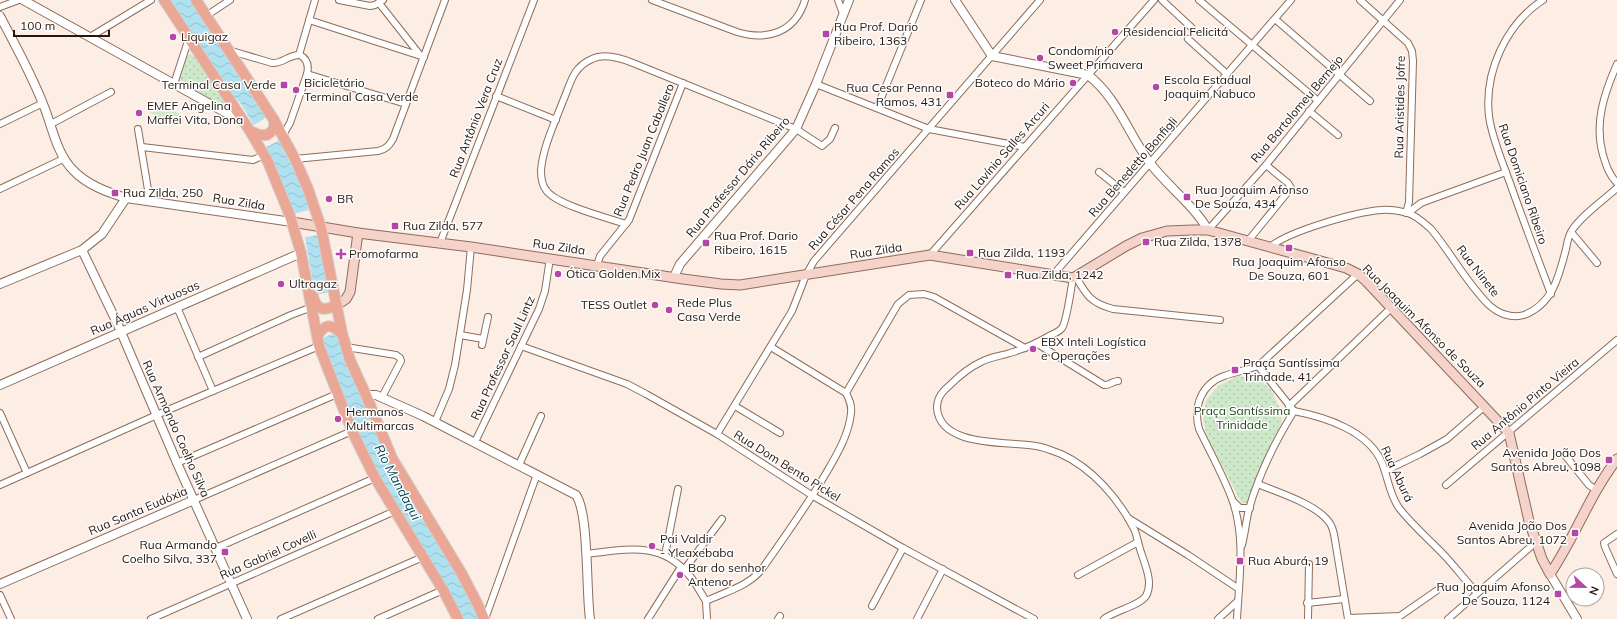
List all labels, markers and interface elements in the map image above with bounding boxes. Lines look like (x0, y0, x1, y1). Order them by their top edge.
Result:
scale bar (14, 12, 109, 38)
text: 100 m (20, 18, 55, 33)
place label: Rua Prof. Dario Ribeiro, 1363 (834, 19, 918, 48)
place label: Residencial Felicitá (1123, 24, 1228, 39)
marker: Residencial Felicitá (1110, 27, 1120, 37)
place label: Liquigaz (181, 29, 228, 44)
marker: Rua Prof. Dario Ribeiro, 1363 (821, 29, 831, 39)
marker: Liquigaz (168, 32, 178, 42)
place label: Condomínio Sweet Primavera (1048, 43, 1143, 72)
street label: Rua Bartolomeu Bernejo (1247, 52, 1346, 165)
marker: Condomínio Sweet Primavera (1035, 53, 1045, 63)
street label: Rua Aristides Jofre (1391, 55, 1408, 159)
street label: Rua Antônio Vera Cruz (446, 56, 505, 180)
place label: Escola Estadual Joaquim Nabuco (1164, 72, 1256, 101)
place label: Bicicletário Terminal Casa Verde (304, 75, 419, 104)
place label: Boteco do Mário (975, 75, 1065, 90)
place label: Terminal Casa Verde (161, 77, 276, 92)
marker: Boteco do Mário (1068, 78, 1078, 88)
marker: Terminal Casa Verde (279, 80, 289, 90)
place label: Rua Cesar Penna Ramos, 431 (846, 80, 942, 109)
street label: Rua Pedro Juan Caballero (610, 81, 677, 219)
marker: Escola Estadual Joaquim Nabuco (1151, 82, 1161, 92)
marker: Bicicletário Terminal Casa Verde (291, 85, 301, 95)
marker: Rua Cesar Penna Ramos, 431 (945, 90, 955, 100)
place label: EMEF Angelina Maffei Vita, Dona (147, 98, 243, 127)
street label: Rua Lavínio Salles Arcuri (951, 99, 1052, 212)
marker: EMEF Angelina Maffei Vita, Dona (134, 108, 144, 118)
street label: Rua Professor Dário Ribeiro (683, 113, 793, 240)
street label: Rua Benedetto Bonfigli (1085, 114, 1180, 220)
street label: Rua Domiciano Ribeiro (1496, 122, 1551, 246)
street label: Rua César Pena Ramos (805, 144, 902, 253)
place label: Rua Joaquim Afonso De Souza, 434 (1195, 182, 1309, 211)
place label: Rua Zilda, 250 (123, 185, 203, 200)
marker: Rua Zilda, 250 (110, 188, 120, 198)
street label: Rua Zilda (212, 190, 266, 213)
place label: BR (337, 191, 353, 206)
marker: Rua Joaquim Afonso De Souza, 434 (1182, 192, 1192, 202)
marker: BR (324, 194, 334, 204)
place label: Rua Zilda, 577 (403, 218, 483, 233)
marker: Rua Zilda, 577 (390, 221, 400, 231)
place label: Rua Prof. Dario Ribeiro, 1615 (714, 228, 798, 257)
place label: Rua Zilda, 1378 (1154, 234, 1242, 249)
street label: Rua Zilda (532, 235, 586, 258)
marker: Rua Zilda, 1378 (1141, 237, 1151, 247)
marker: Rua Prof. Dario Ribeiro, 1615 (701, 238, 711, 248)
street label: Rua Zilda (849, 239, 903, 262)
street label: Rua Ninete (1454, 242, 1503, 300)
marker: Rua Joaquim Afonso De Souza, 601 (1284, 243, 1294, 253)
place label: Rua Zilda, 1193 (978, 245, 1066, 260)
place label: Promofarma (349, 246, 418, 261)
marker: Rua Zilda, 1193 (965, 248, 975, 258)
marker: Promofarma (336, 249, 346, 259)
place label: Rua Joaquim Afonso De Souza, 601 (1232, 254, 1346, 283)
street label: Rua Joaquim Afonso de Souza (1360, 261, 1489, 390)
place label: Ótica Golden Mix (566, 266, 661, 281)
place label: Rua Zilda, 1242 (1016, 267, 1104, 282)
marker: Ótica Golden Mix (553, 269, 563, 279)
marker: Rua Zilda, 1242 (1003, 270, 1013, 280)
place label: Ultragaz (289, 276, 337, 291)
street label: Rua Águas Virtuosas (88, 277, 202, 338)
marker: Ultragaz (276, 279, 286, 289)
street label: Rua Professor Saul Lintz (467, 293, 538, 422)
place label: Rede Plus Casa Verde (677, 295, 741, 324)
place label: TESS Outlet (581, 297, 647, 312)
marker: TESS Outlet (650, 300, 660, 310)
marker: Rede Plus Casa Verde (664, 305, 674, 315)
place label: EBX Inteli Logística e Operações (1041, 334, 1146, 363)
marker: EBX Inteli Logística e Operações (1028, 344, 1038, 354)
street label: Rua Antônio Pinto Vieira (1468, 354, 1582, 453)
place label: Praça Santíssima Trindade, 41 (1243, 355, 1340, 384)
street label: Rua Armando Coelho Silva (139, 358, 213, 500)
marker: Praça Santíssima Trindade, 41 (1230, 365, 1240, 375)
park label: Praça Santíssima Trinidade (1194, 403, 1290, 432)
place label: Hermanos Multimarcas (346, 404, 414, 433)
marker: Hermanos Multimarcas (333, 414, 343, 424)
street label: Rua Dom Bento Pickel (731, 427, 843, 505)
water label: Rio Mandaqui (371, 441, 425, 523)
street label: Rua Aburá (1378, 443, 1417, 504)
place label: Avenida João Dos Santos Abreu, 1098 (1491, 445, 1601, 474)
marker: Avenida João Dos Santos Abreu, 1098 (1604, 455, 1614, 465)
street label: Rua Santa Eudóxia (86, 483, 190, 538)
place label: Avenida João Dos Santos Abreu, 1072 (1457, 518, 1567, 547)
street label: Rua Gabriel Covelli (217, 526, 319, 583)
marker: Avenida João Dos Santos Abreu, 1072 (1570, 528, 1580, 538)
place label: Pai Valdir - Yleaxebaba (660, 531, 734, 560)
place label: Rua Armando Coelho Silva, 337 (122, 537, 217, 566)
marker: Pai Valdir - Yleaxebaba (647, 541, 657, 551)
marker: Rua Armando Coelho Silva, 337 (220, 547, 230, 557)
place label: Rua Aburá, 19 (1248, 553, 1328, 568)
marker: Rua Aburá, 19 (1235, 556, 1245, 566)
place label: Bar do senhor Antenor (688, 560, 766, 589)
north arrow (1565, 567, 1605, 607)
marker: Bar do senhor Antenor (675, 570, 685, 580)
place label: Rua Joaquim Afonso De Souza, 1124 (1436, 579, 1550, 608)
text: N (1586, 584, 1602, 597)
marker: Rua Joaquim Afonso De Souza, 1124 (1553, 589, 1563, 599)

